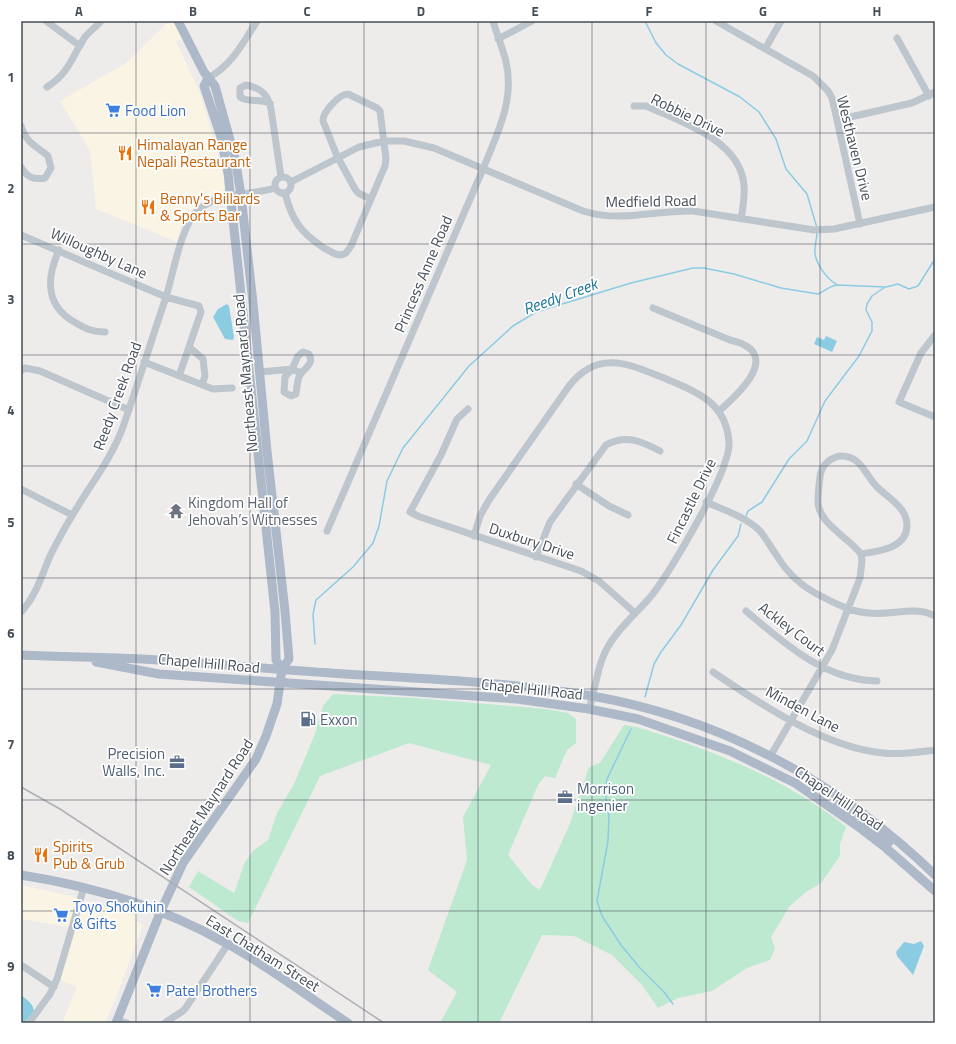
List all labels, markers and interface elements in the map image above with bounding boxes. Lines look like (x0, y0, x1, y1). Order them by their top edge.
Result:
text: A (75, 1, 83, 21)
text: B (189, 1, 197, 21)
text: C (303, 1, 311, 21)
text: D (417, 1, 425, 21)
text: E (531, 1, 539, 21)
text: F (646, 1, 653, 21)
text: G (759, 1, 767, 21)
text: H (873, 1, 881, 21)
text: 1 (7, 67, 15, 87)
street label: Robbie Drive (647, 87, 729, 143)
street label: Westhaven Drive (831, 93, 879, 203)
place label: Food Lion (125, 99, 186, 122)
supermarket icon: Food Lion (104, 101, 122, 119)
place label: Himalayan Range Nepali Restaurant (137, 133, 251, 173)
restaurant icon: Himalayan Range Nepali Restaurant (116, 144, 134, 162)
text: 2 (7, 178, 15, 198)
place label: Benny's Billards & Sports Bar (160, 187, 260, 227)
street label: Medfield Road (605, 189, 697, 213)
restaurant icon: Benny's Billards & Sports Bar (139, 198, 157, 216)
street label: Princess Anne Road (388, 212, 458, 336)
street label: Willoughby Lane (47, 221, 151, 285)
water label: Reedy Creek (520, 271, 602, 321)
text: 3 (7, 289, 15, 309)
street label: Northeast Maynard Road (227, 293, 263, 453)
street label: Reedy Creek Road (87, 339, 147, 453)
text: 4 (7, 400, 15, 420)
street label: Fincastle Drive (660, 454, 722, 548)
place label: Kingdom Hall of Jehovah’s Witnesses (188, 491, 317, 531)
temple icon: Kingdom Hall of Jehovah’s Witnesses (167, 502, 185, 520)
text: 5 (7, 512, 15, 532)
street label: Duxbury Drive (486, 516, 578, 566)
street label: Ackley Court (754, 596, 831, 662)
text: 6 (7, 623, 15, 643)
street label: Chapel Hill Road (157, 647, 261, 679)
street label: Chapel Hill Road (480, 672, 584, 706)
street label: Minden Lane (762, 680, 844, 738)
place label: Exxon (320, 708, 358, 731)
fuel station icon: Exxon (299, 710, 317, 728)
text: 7 (7, 734, 15, 754)
street label: Northeast Maynard Road (153, 734, 259, 880)
place label: Precision Walls, Inc. (102, 742, 165, 782)
office icon: Precision Walls, Inc. (168, 753, 186, 771)
street label: Chapel Hill Road (790, 760, 888, 836)
place label: Morrison ingenier (577, 777, 634, 817)
office icon: Morrison ingenier (556, 788, 574, 806)
place label: Spirits Pub & Grub (53, 835, 125, 875)
text: 8 (7, 845, 15, 865)
restaurant icon: Spirits Pub & Grub (32, 846, 50, 864)
place label: Toyo Shokuhin & Gifts (73, 895, 164, 935)
supermarket icon: Toyo Shokuhin & Gifts (52, 906, 70, 924)
street label: East Chatham Street (202, 909, 325, 998)
text: 9 (7, 956, 15, 976)
place label: Patel Brothers (166, 979, 257, 1002)
supermarket icon: Patel Brothers (145, 981, 163, 999)

